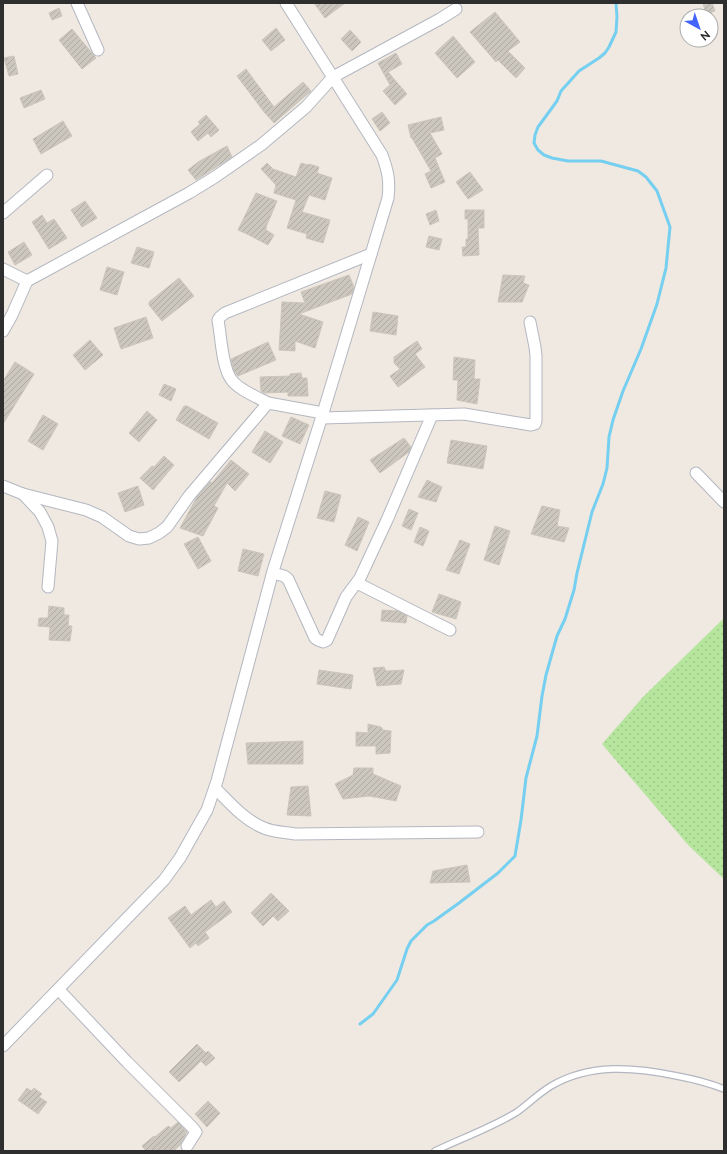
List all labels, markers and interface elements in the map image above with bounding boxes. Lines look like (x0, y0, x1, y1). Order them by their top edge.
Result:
north arrow (679, 8, 719, 48)
text: N (698, 28, 713, 43)

